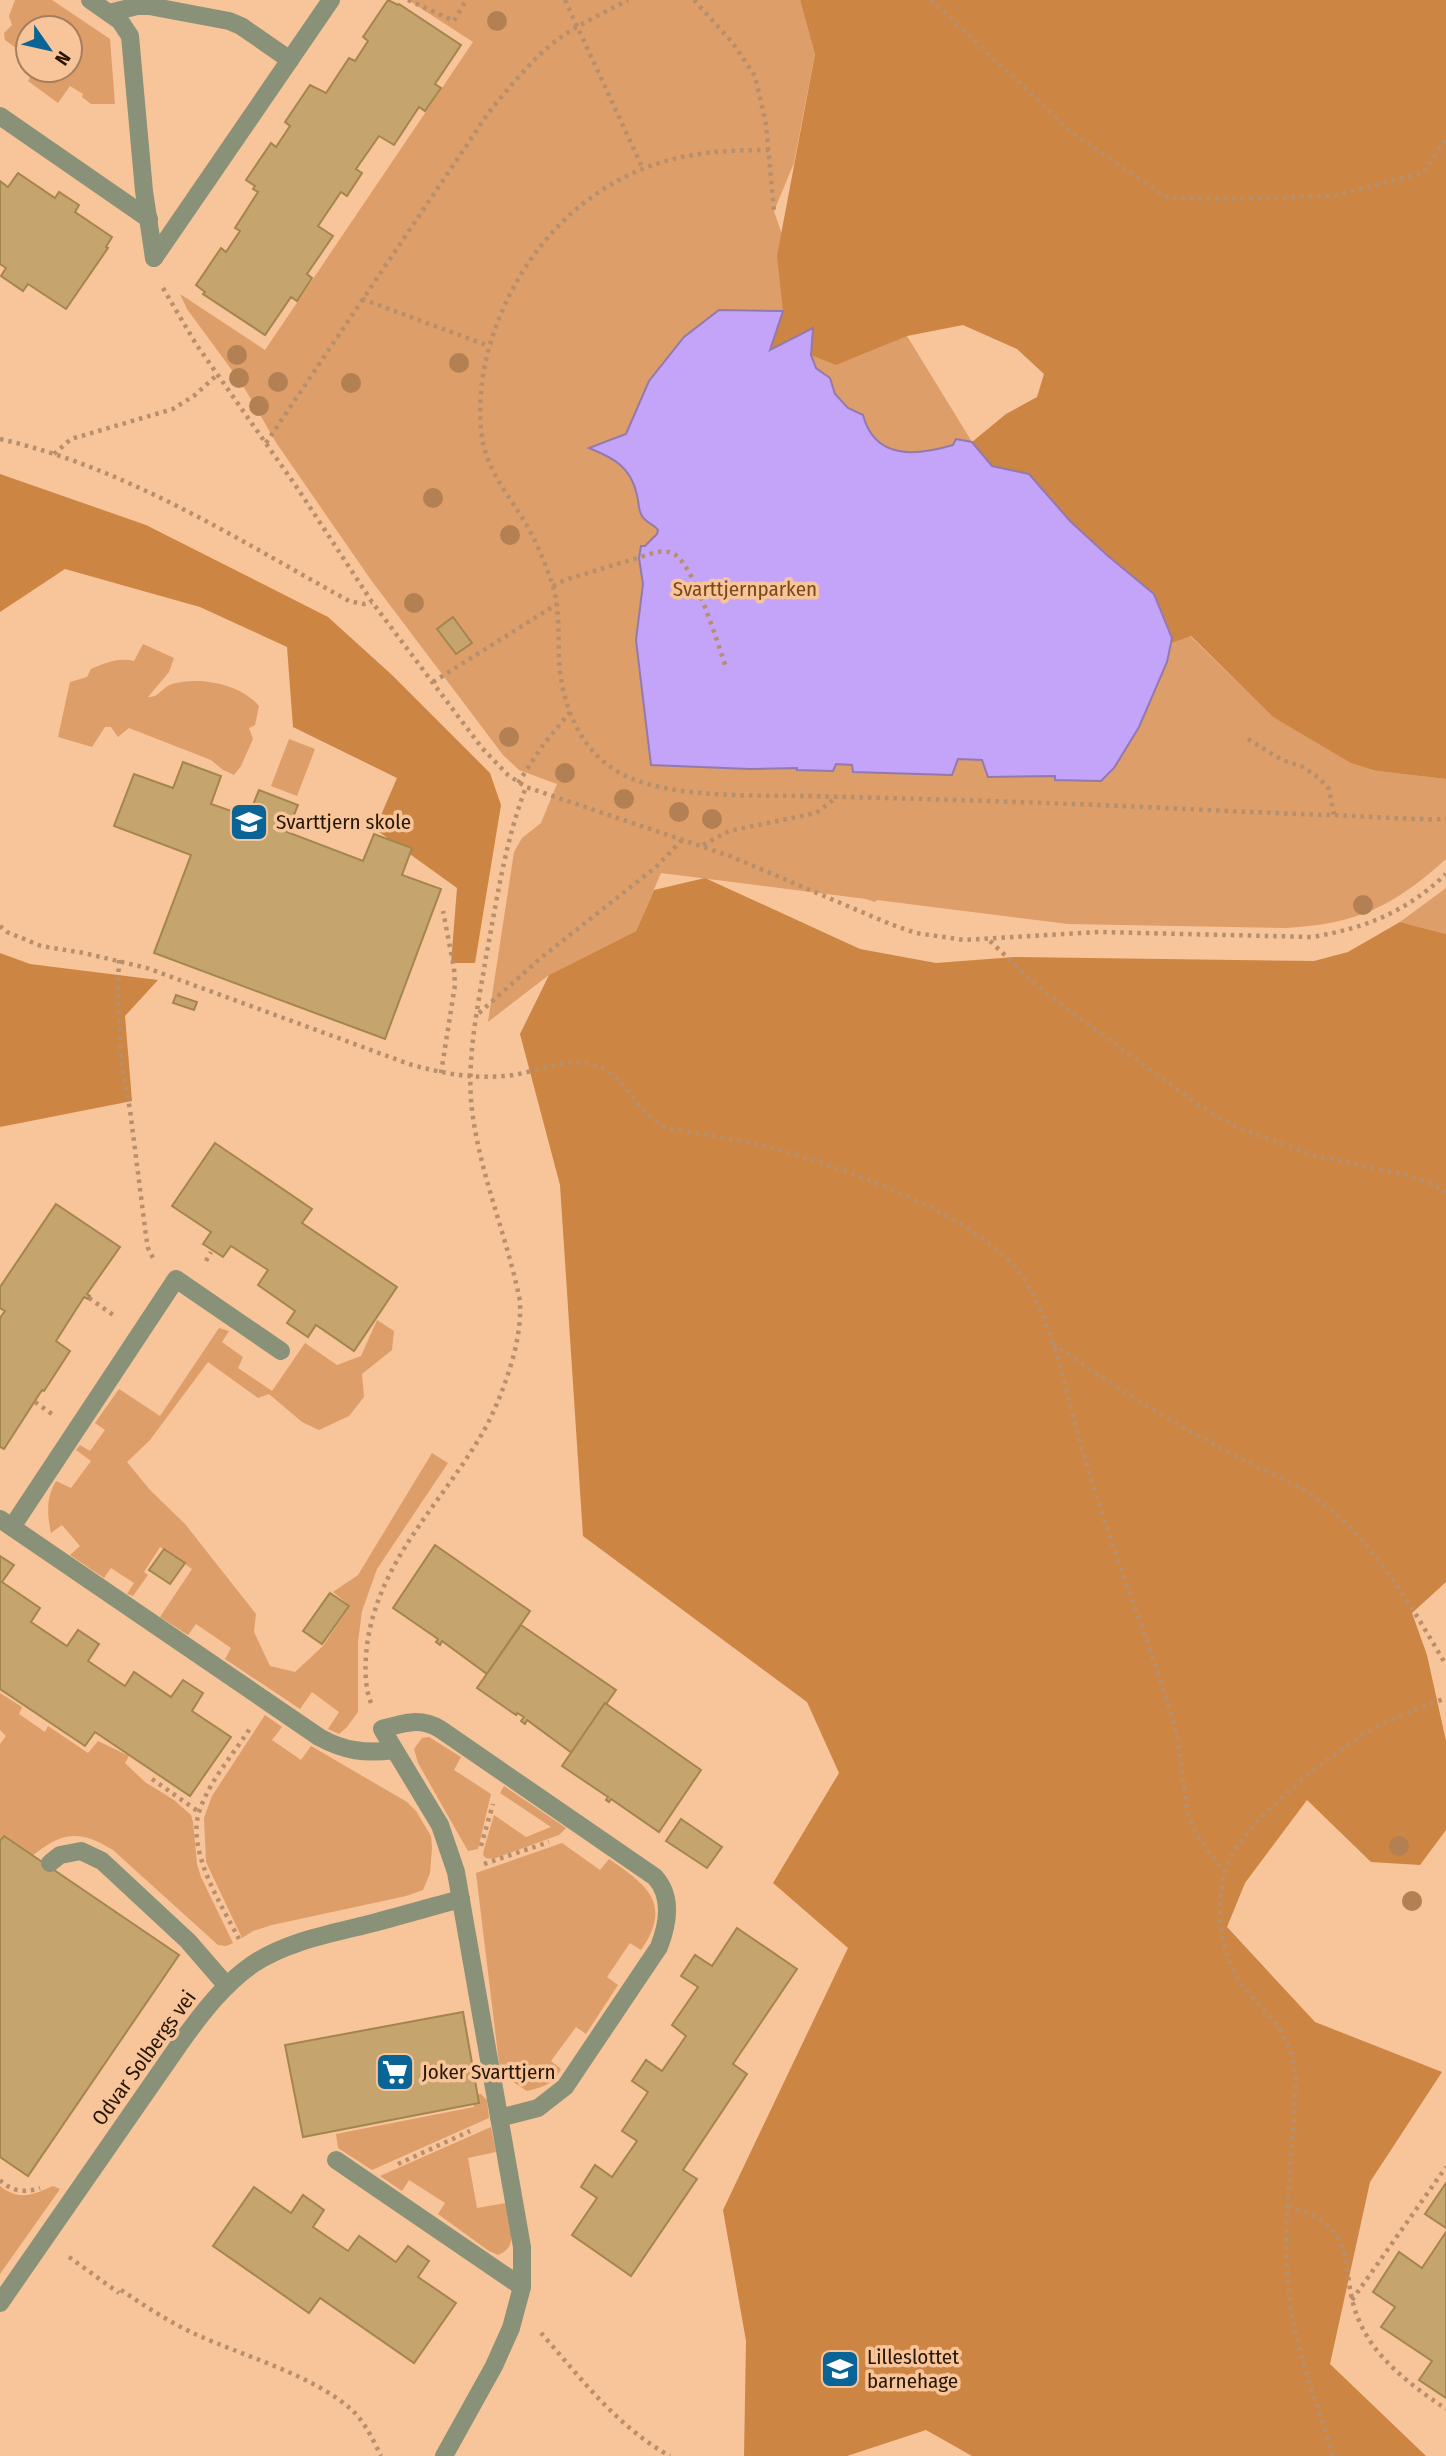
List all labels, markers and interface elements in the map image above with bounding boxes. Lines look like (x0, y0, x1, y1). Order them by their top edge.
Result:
north arrow (14, 14, 84, 84)
text: N (50, 47, 75, 69)
park label: Svarttjernparken (673, 576, 817, 602)
school or university icon: Svarttjern skole (228, 801, 270, 843)
place label: Svarttjern skole (276, 809, 411, 835)
street label: Odvar Solbergs vei (86, 1986, 202, 2130)
supermarket icon: Joker Svarttjern (374, 2051, 416, 2093)
place label: Joker Svarttjern (422, 2059, 556, 2085)
place label: Lilleslottet barnehage (867, 2344, 959, 2394)
school or university icon: Lilleslottet barnehage (819, 2348, 861, 2390)

